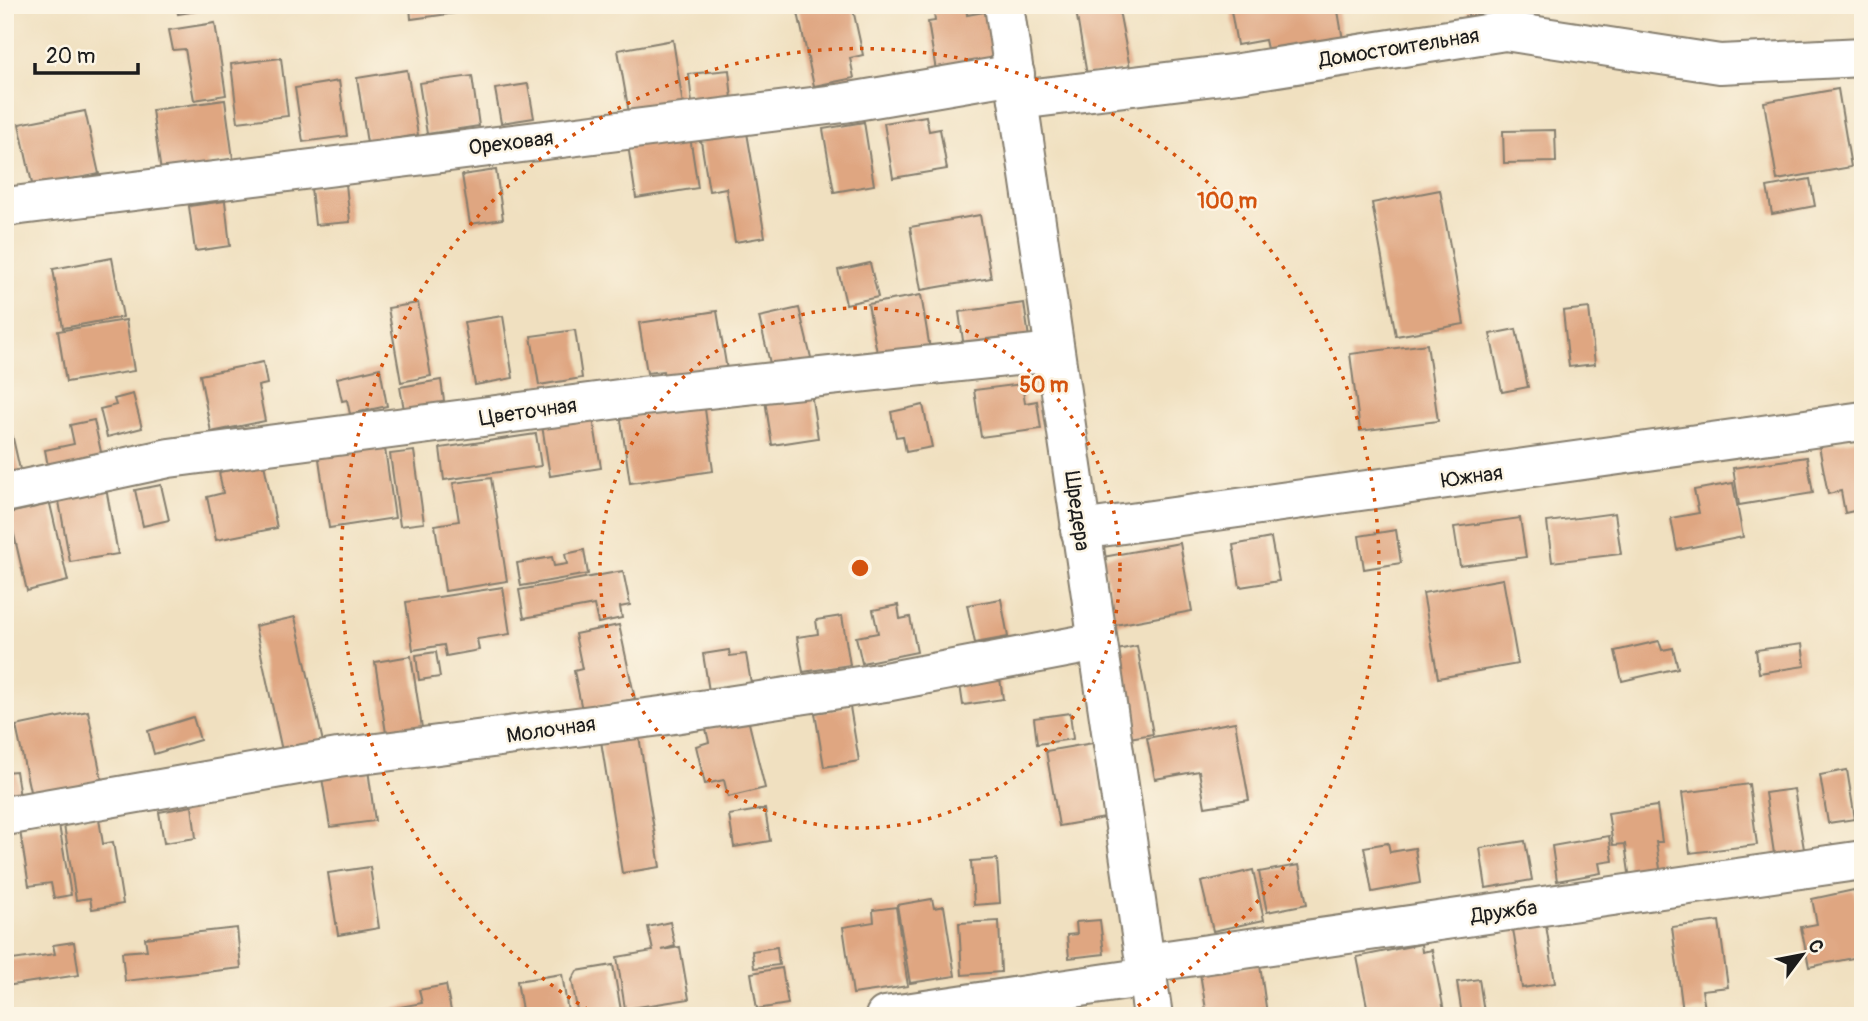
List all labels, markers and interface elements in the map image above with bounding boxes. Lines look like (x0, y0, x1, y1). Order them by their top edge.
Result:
street label: Домостоительная (1316, 22, 1481, 74)
scale bar (35, 32, 138, 76)
text: 20 m (46, 43, 95, 70)
street label: Ореховая (467, 124, 555, 162)
text: 100 m (1197, 188, 1257, 215)
text: 50 m (1020, 372, 1069, 399)
street label: Цветочная (478, 392, 578, 432)
street label: Южная (1440, 459, 1504, 495)
street label: Шредера (1058, 469, 1096, 553)
centre of rings (848, 556, 872, 580)
street label: Молочная (505, 710, 597, 750)
street label: Дружба (1468, 894, 1539, 930)
north arrow (1766, 920, 1836, 990)
text: С (1802, 935, 1829, 958)

